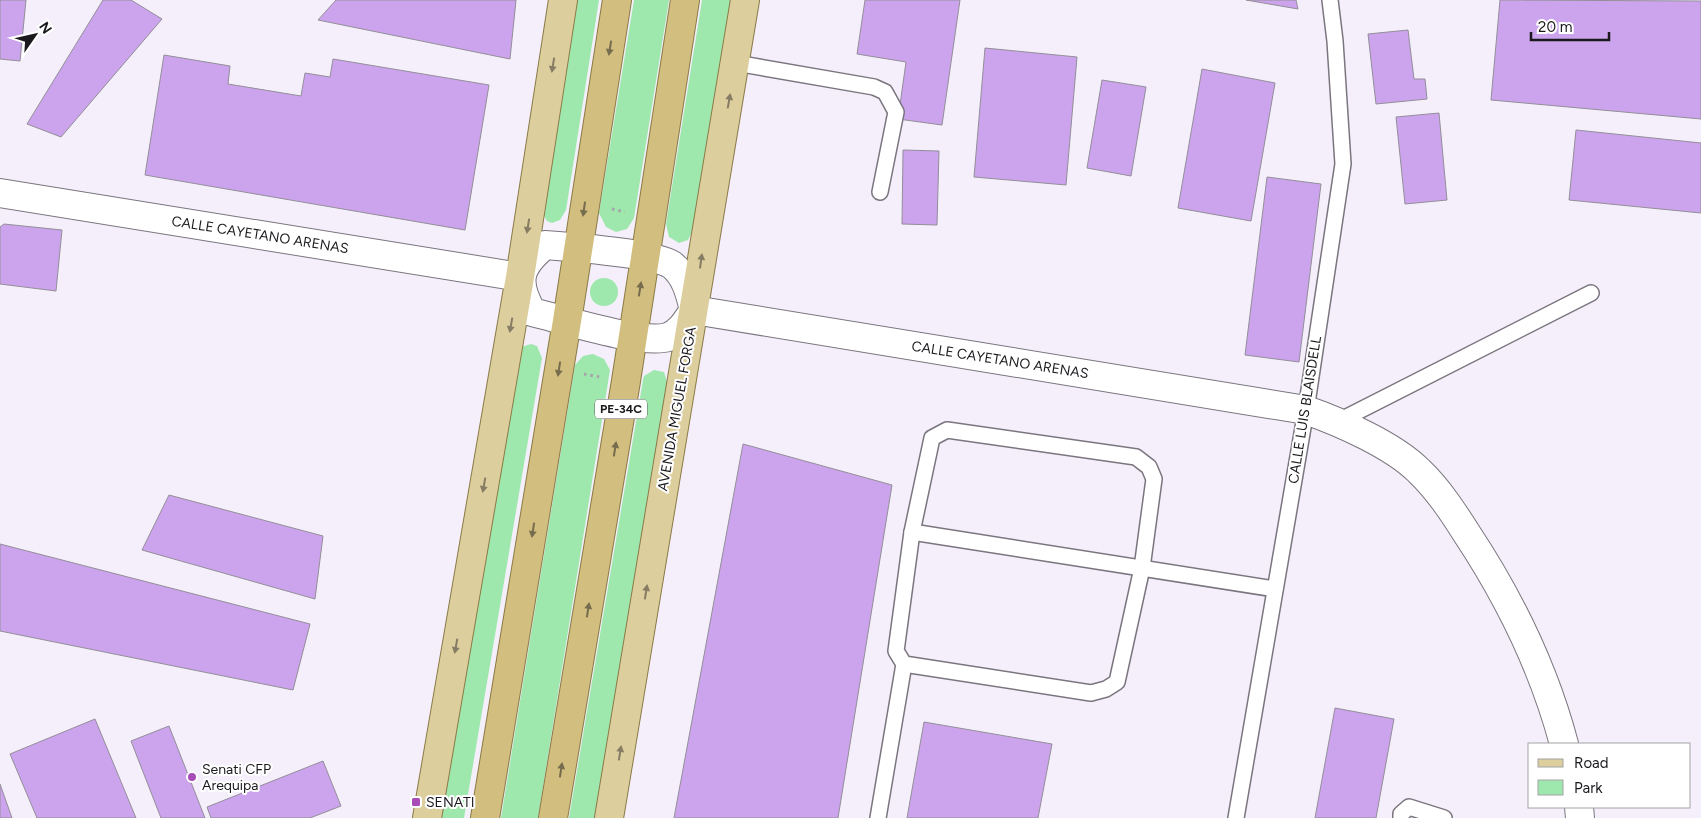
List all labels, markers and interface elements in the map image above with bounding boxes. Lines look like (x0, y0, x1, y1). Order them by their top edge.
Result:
north arrow (10, 10, 60, 60)
scale bar (1531, 10, 1608, 42)
text: 20 m (1538, 18, 1572, 36)
text: N (35, 19, 55, 37)
one-way arrow (605, 41, 613, 57)
one-way arrow (549, 58, 557, 74)
one-way arrow (725, 93, 733, 109)
one-way arrow (580, 201, 588, 217)
street label: CALLE CAYETANO ARENAS (170, 213, 350, 257)
one-way arrow (523, 218, 531, 234)
one-way arrow (697, 253, 705, 269)
one-way arrow (636, 281, 644, 297)
one-way arrow (507, 318, 515, 334)
street label: AVENIDA MIGUEL FORGA (654, 325, 700, 492)
street label: CALLE LUIS BLAISDELL (1285, 334, 1325, 485)
street label: CALLE CAYETANO ARENAS (910, 338, 1090, 382)
one-way arrow (555, 362, 563, 378)
road number: PE-34C (595, 399, 647, 418)
one-way arrow (611, 441, 619, 457)
one-way arrow (479, 478, 487, 494)
one-way arrow (529, 522, 537, 538)
one-way arrow (643, 584, 651, 600)
one-way arrow (584, 601, 592, 617)
one-way arrow (452, 638, 460, 654)
legend (1528, 743, 1691, 808)
one-way arrow (616, 744, 624, 760)
text: Road (1574, 754, 1609, 772)
place label: Senati CFP Arequipa (202, 761, 271, 794)
one-way arrow (557, 762, 565, 778)
marker: Senati CFP Arequipa (186, 771, 198, 783)
text: Park (1574, 779, 1603, 797)
place label: SENATI (426, 794, 475, 811)
marker: SENATI (410, 796, 422, 808)

